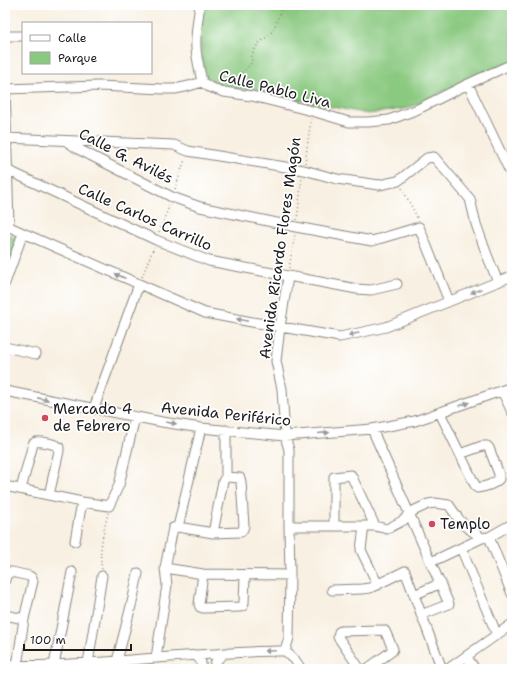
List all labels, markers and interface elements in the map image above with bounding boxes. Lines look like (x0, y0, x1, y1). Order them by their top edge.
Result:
legend (22, 22, 152, 74)
text: Calle (58, 30, 87, 46)
text: Parque (58, 50, 97, 66)
street label: Calle Pablo Liva (217, 65, 334, 113)
street label: Calle G. Avilés (75, 124, 177, 188)
street label: Avenida Ricardo Flores Magón (255, 136, 305, 360)
street label: Calle Carlos Carrillo (75, 178, 215, 256)
one-way arrow (115, 273, 126, 279)
one-way arrow (469, 288, 481, 294)
one-way arrow (236, 317, 248, 323)
one-way arrow (347, 331, 360, 337)
one-way arrow (37, 396, 49, 402)
street label: Avenida Periférico (160, 397, 292, 431)
place label: Mercado 4 de Febrero (53, 399, 132, 436)
one-way arrow (459, 401, 471, 407)
marker: Mercado 4 de Febrero (40, 413, 50, 423)
one-way arrow (165, 420, 177, 426)
one-way arrow (318, 430, 330, 436)
place label: Templo (440, 514, 490, 534)
marker: Templo (427, 519, 437, 529)
scale bar (24, 626, 131, 652)
text: 100 m (30, 632, 66, 648)
one-way arrow (263, 648, 276, 654)

